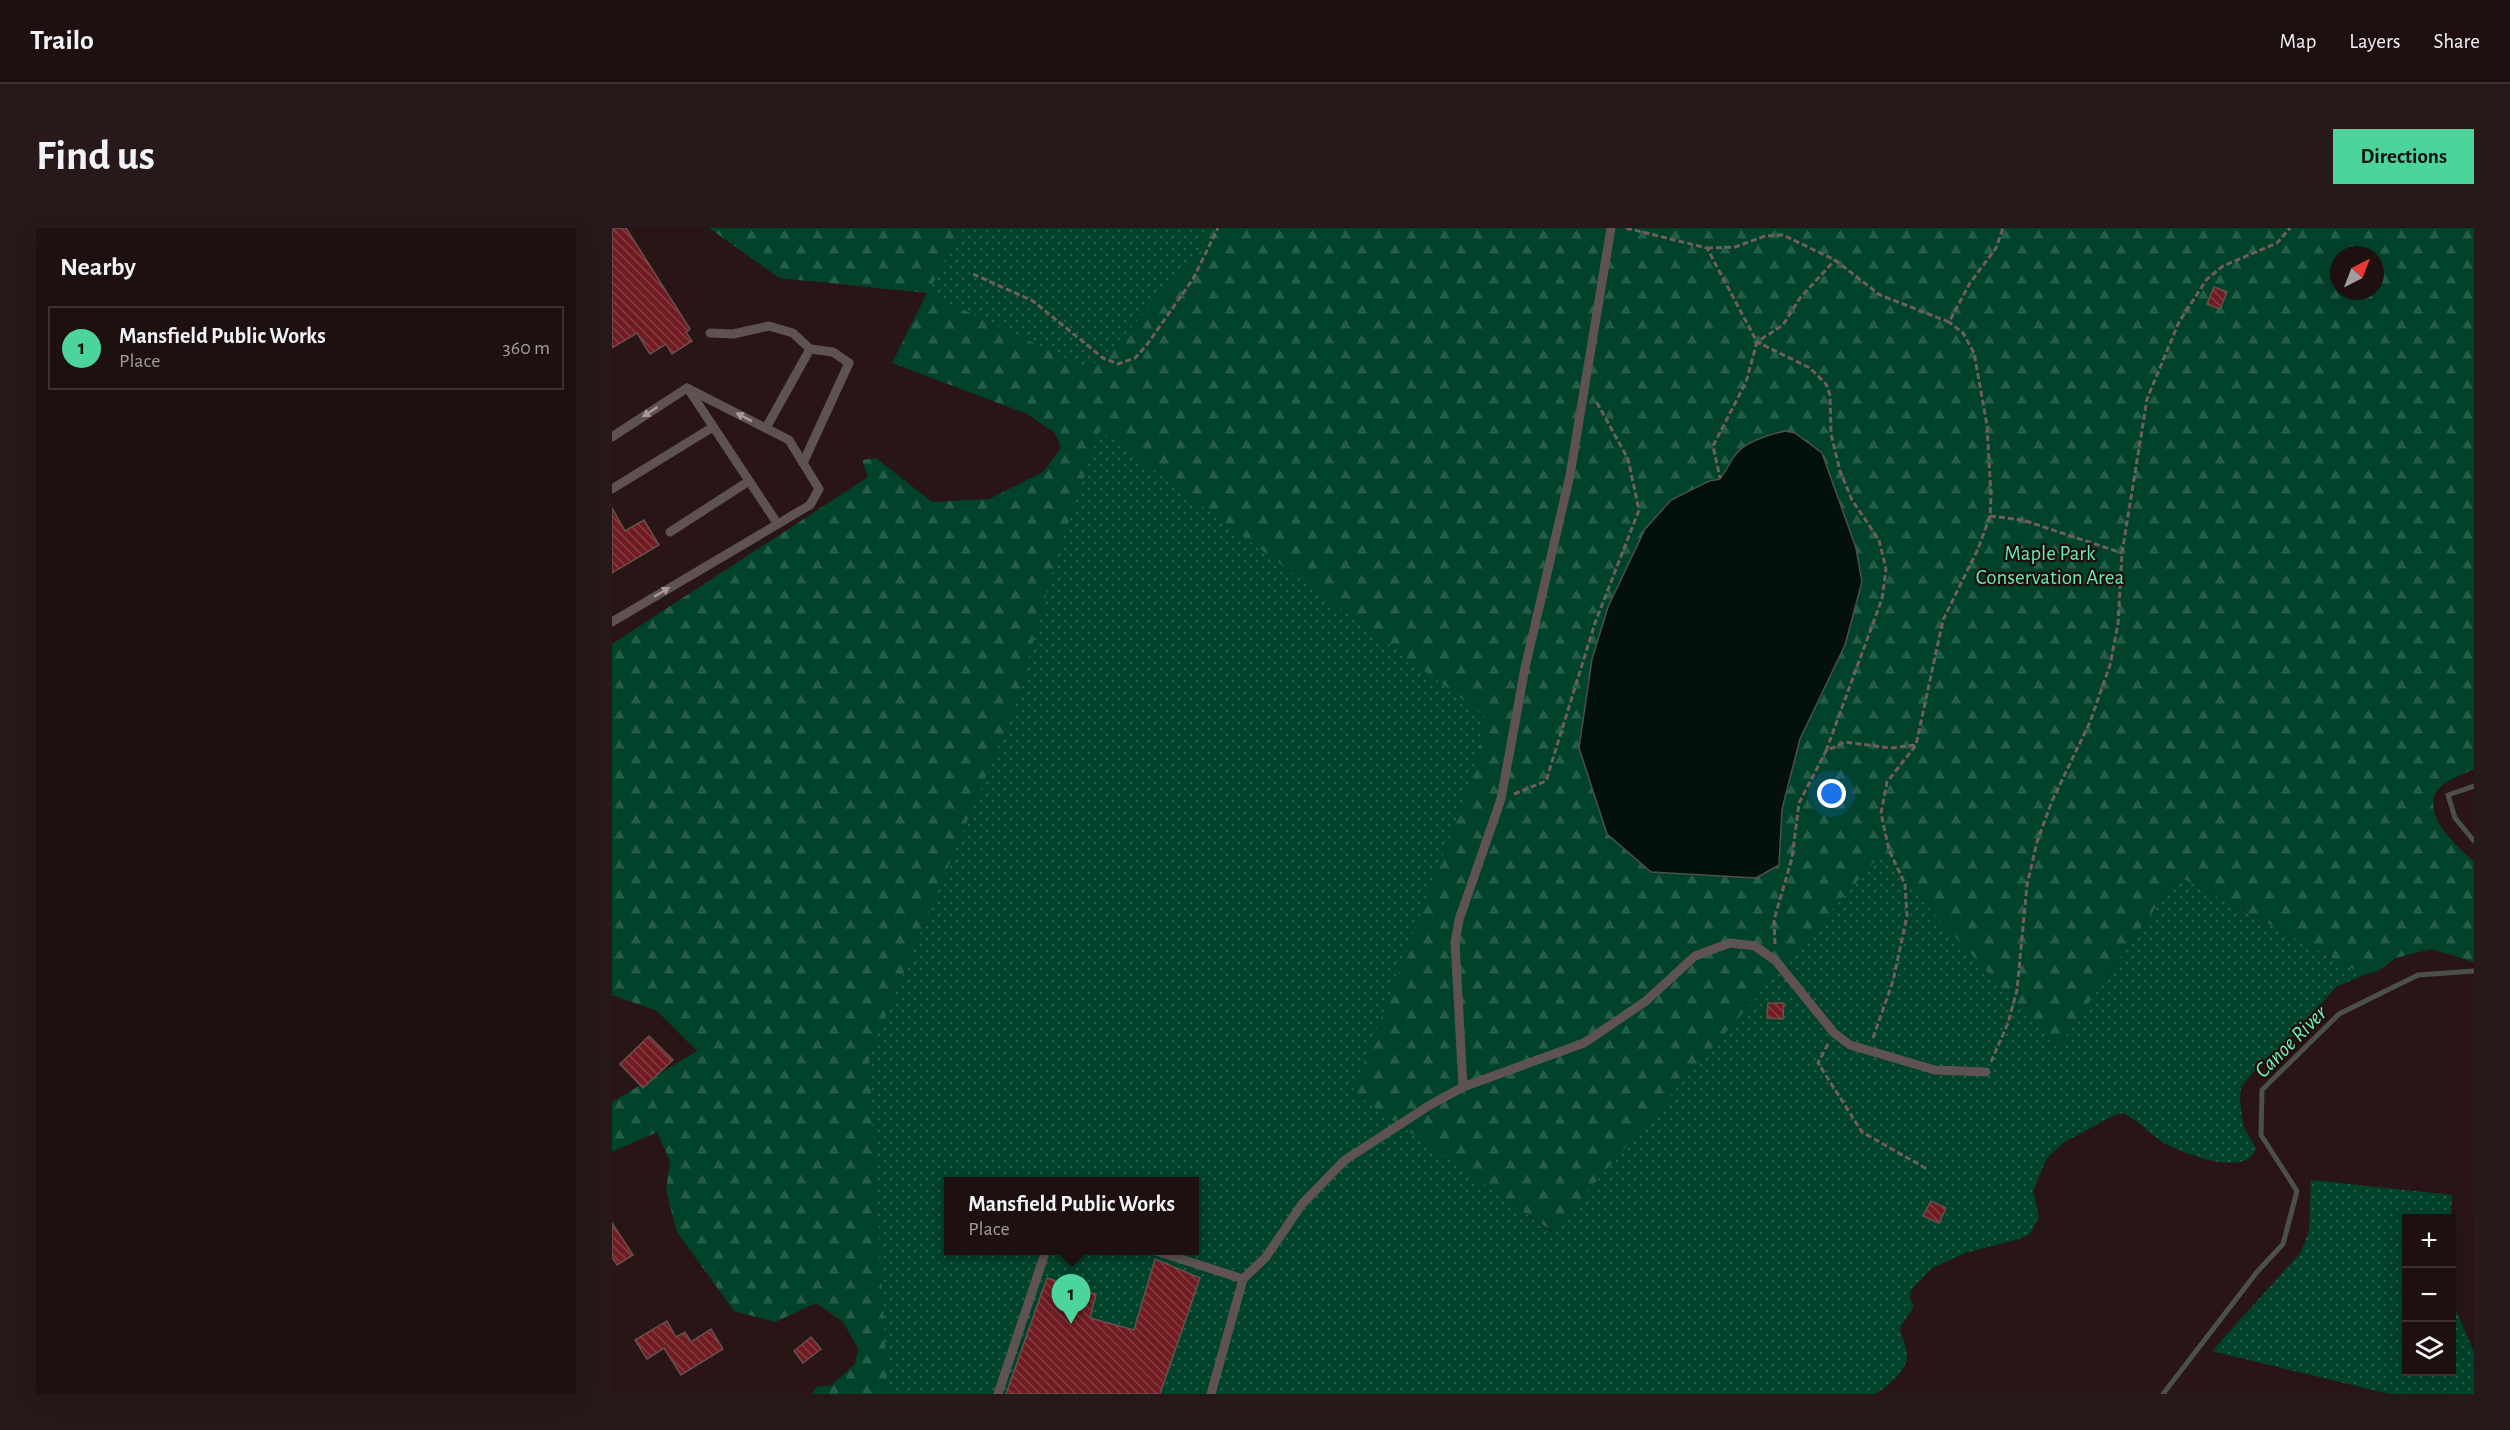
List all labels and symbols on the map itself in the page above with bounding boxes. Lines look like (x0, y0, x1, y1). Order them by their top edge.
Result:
north arrow (2330, 246, 2384, 300)
one-way arrow (641, 407, 658, 418)
one-way arrow (736, 412, 753, 422)
park label: Maple Park Conservation Area (1976, 543, 2125, 588)
one-way arrow (654, 587, 670, 598)
your location (1817, 779, 1846, 808)
water label: Canoe River (2251, 1001, 2331, 1082)
pin: 1 (1052, 1274, 1090, 1324)

